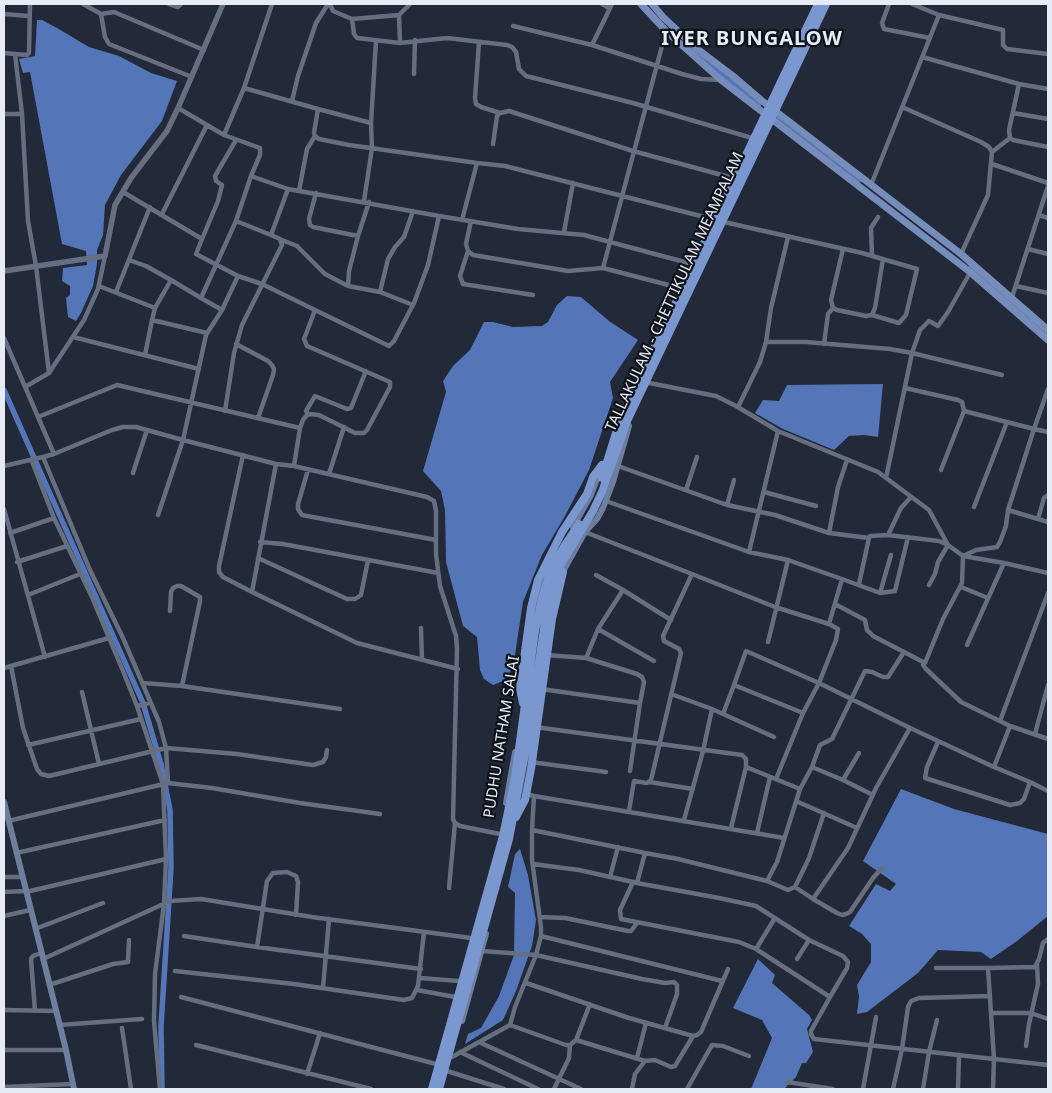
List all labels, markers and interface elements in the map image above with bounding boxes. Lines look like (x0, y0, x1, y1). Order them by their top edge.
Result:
district label: IYER BUNGALOW (660, 27, 844, 51)
street label: TALLAKULAM - CHETTIKULAM MEAMPALAM (602, 149, 748, 435)
street label: PUDHU NATHAM SALAI (480, 655, 524, 819)

